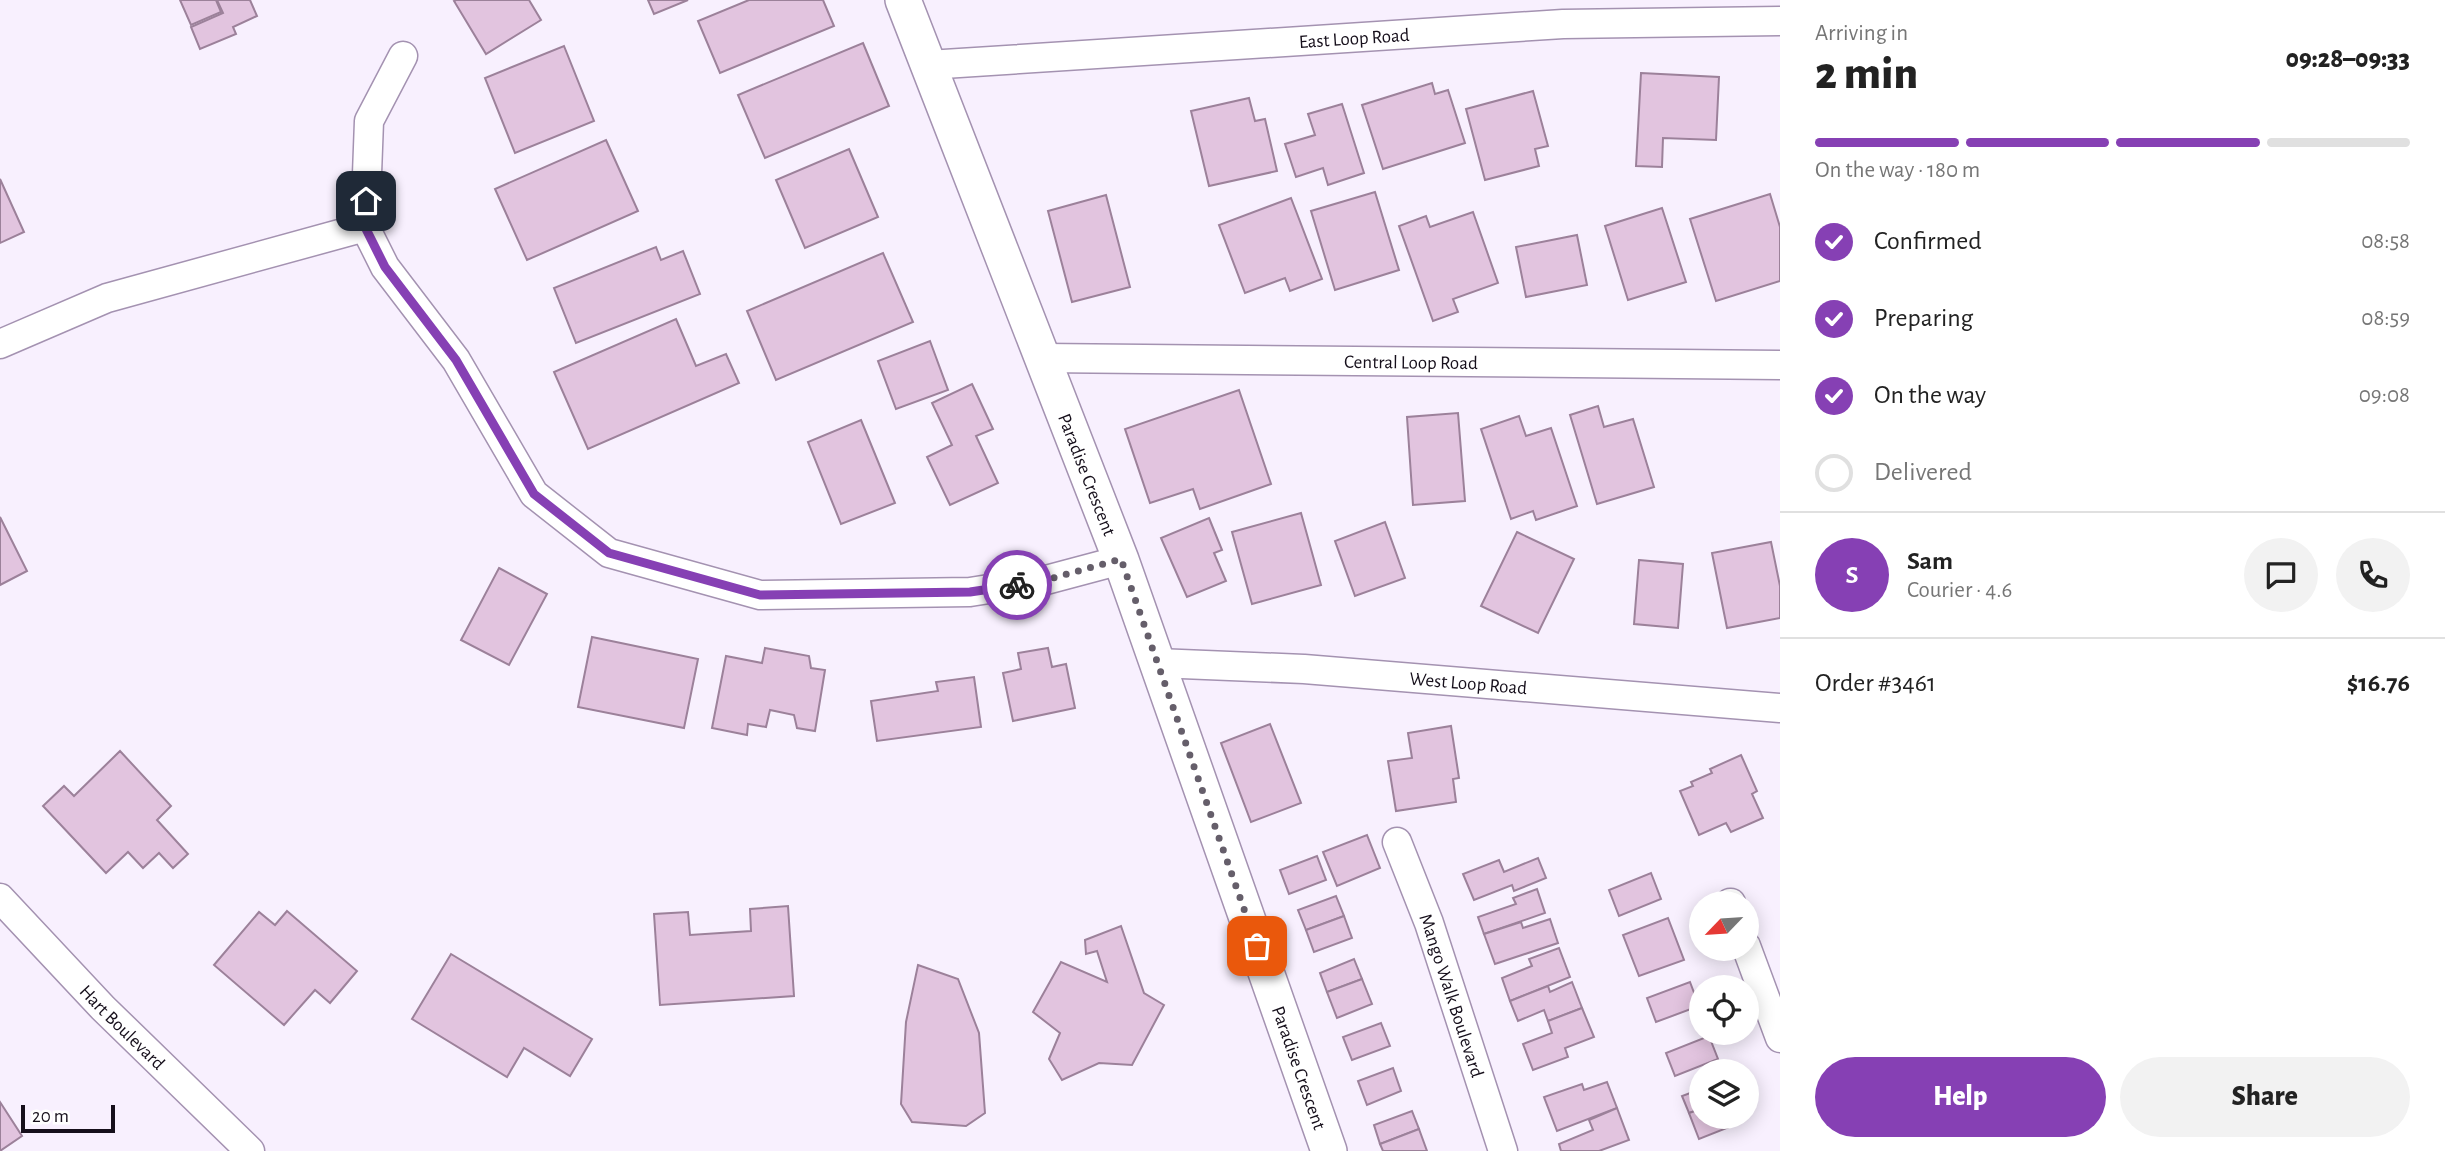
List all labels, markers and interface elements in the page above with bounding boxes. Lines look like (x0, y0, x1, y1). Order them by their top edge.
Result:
text: Arriving in (1815, 22, 1908, 45)
street label: East Loop Road (1298, 26, 1410, 52)
text: 09:28–09:33 (2286, 46, 2410, 72)
text: 2 min (1815, 51, 1918, 97)
text: On the way · 180 m (1815, 159, 1980, 182)
pin (336, 171, 396, 231)
icon: home (347, 182, 385, 220)
icon: check (1815, 223, 1853, 261)
text: Confirmed (1874, 228, 1982, 254)
text: 08:58 (2361, 230, 2410, 253)
icon: check (1815, 300, 1853, 338)
text: Preparing (1874, 305, 1973, 331)
text: 08:59 (2361, 307, 2410, 330)
street label: Central Loop Road (1344, 353, 1478, 373)
icon: check (1815, 377, 1853, 415)
text: On the way (1874, 382, 1986, 408)
text: 09:08 (2359, 384, 2410, 407)
street label: Paradise Crescent (1054, 411, 1119, 539)
text: Delivered (1874, 459, 1972, 485)
button: chat (2244, 538, 2318, 612)
button: phone (2336, 538, 2410, 612)
text: Sam (1907, 548, 1953, 574)
courier (982, 550, 1052, 620)
text: S (1846, 562, 1858, 588)
icon: bike (998, 566, 1036, 604)
text: Courier · 4.6 (1907, 579, 2012, 602)
street label: West Loop Road (1409, 670, 1528, 698)
text: Order #3461 (1815, 670, 1936, 696)
text: $16.76 (2347, 670, 2410, 696)
north arrow (1689, 891, 1759, 961)
map controls (1689, 891, 1759, 1129)
street label: Mango Walk Boulevard (1415, 911, 1486, 1080)
pin (1227, 916, 1287, 976)
icon: bag (1238, 927, 1276, 965)
button: locate (1689, 975, 1759, 1045)
street label: Hart Boulevard (76, 982, 168, 1074)
street label: Paradise Crescent (1268, 1004, 1329, 1132)
button: Help (1815, 1057, 2106, 1137)
button: Share (2120, 1057, 2410, 1137)
button: layers (1689, 1059, 1759, 1129)
scale bar (21, 1102, 116, 1134)
text: 20 m (32, 1107, 69, 1126)

